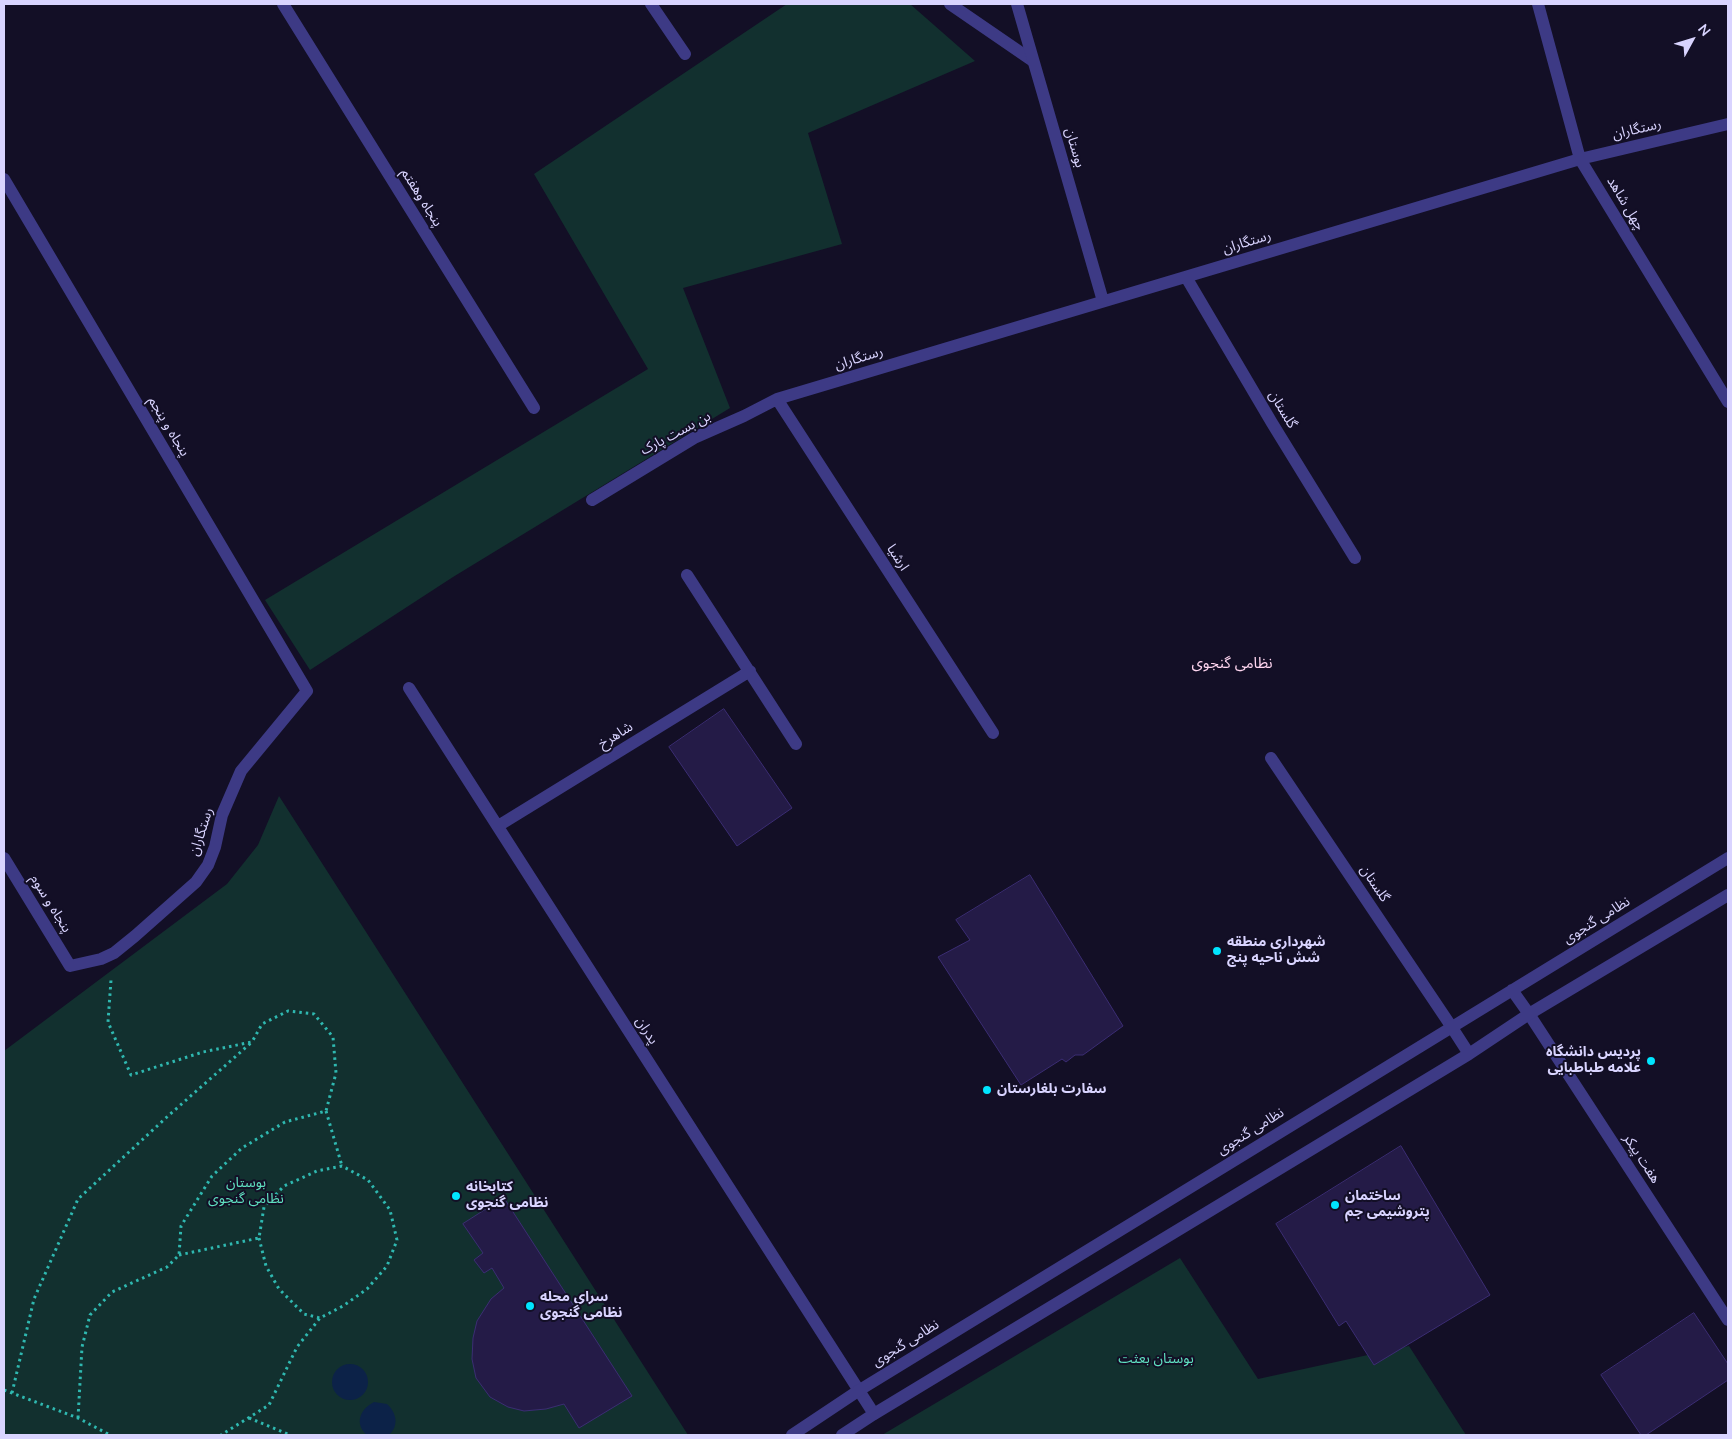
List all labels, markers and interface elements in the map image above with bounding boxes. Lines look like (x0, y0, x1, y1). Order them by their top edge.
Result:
north arrow (1667, 15, 1717, 65)
text: N (1693, 20, 1715, 40)
street label: رستگاران (1611, 116, 1663, 144)
street label: بوستان (1060, 126, 1088, 170)
street label: پنجاه وهفتم (397, 166, 445, 230)
street label: چهل شاهد (1602, 174, 1648, 234)
street label: رستگاران (1221, 228, 1273, 258)
street label: رستگاران (833, 344, 885, 374)
street label: گلستان (1264, 388, 1300, 432)
street label: پنجاه و پنجم (144, 394, 192, 460)
street label: بن بست پارک (638, 408, 714, 460)
street label: ارشیا (882, 542, 912, 574)
district label: نظامی گنجوی (1191, 655, 1273, 673)
street label: شاهرخ (596, 719, 636, 753)
street label: رستگاران (186, 806, 218, 858)
street label: گلستان (1356, 862, 1392, 906)
street label: پنجاه و سوم (26, 872, 74, 936)
street label: نظامی گنجوی (1560, 894, 1634, 948)
place label: شهرداری منطقه شش ناحیه پنج (1227, 935, 1326, 968)
marker: شهرداری منطقه شش ناحیه پنج (1211, 945, 1223, 957)
street label: پدران (631, 1014, 661, 1048)
place label: پردیس دانشگاه علامه طباطبایی (1546, 1045, 1641, 1078)
marker: پردیس دانشگاه علامه طباطبایی (1645, 1055, 1657, 1067)
place label: سفارت بلغارستان (997, 1082, 1107, 1098)
marker: سفارت بلغارستان (981, 1084, 993, 1096)
street label: نظامی گنجوی (1214, 1105, 1288, 1159)
street label: هفت پیکر (1619, 1131, 1663, 1187)
park label: بوستان نظامی گنجوی (208, 1176, 284, 1208)
place label: كتابخانه نظامی گنجوی (466, 1180, 548, 1212)
place label: ساختمان پتروشیمی جم (1345, 1189, 1430, 1222)
marker: كتابخانه نظامی گنجوی (450, 1190, 462, 1202)
marker: ساختمان پتروشیمی جم (1329, 1199, 1341, 1211)
place label: سرای محله نظامی گنجوی (540, 1290, 622, 1322)
marker: سرای محله نظامی گنجوی (524, 1300, 536, 1312)
street label: نظامی گنجوی (869, 1317, 943, 1371)
park label: بوستان بعثت (1118, 1352, 1194, 1368)

